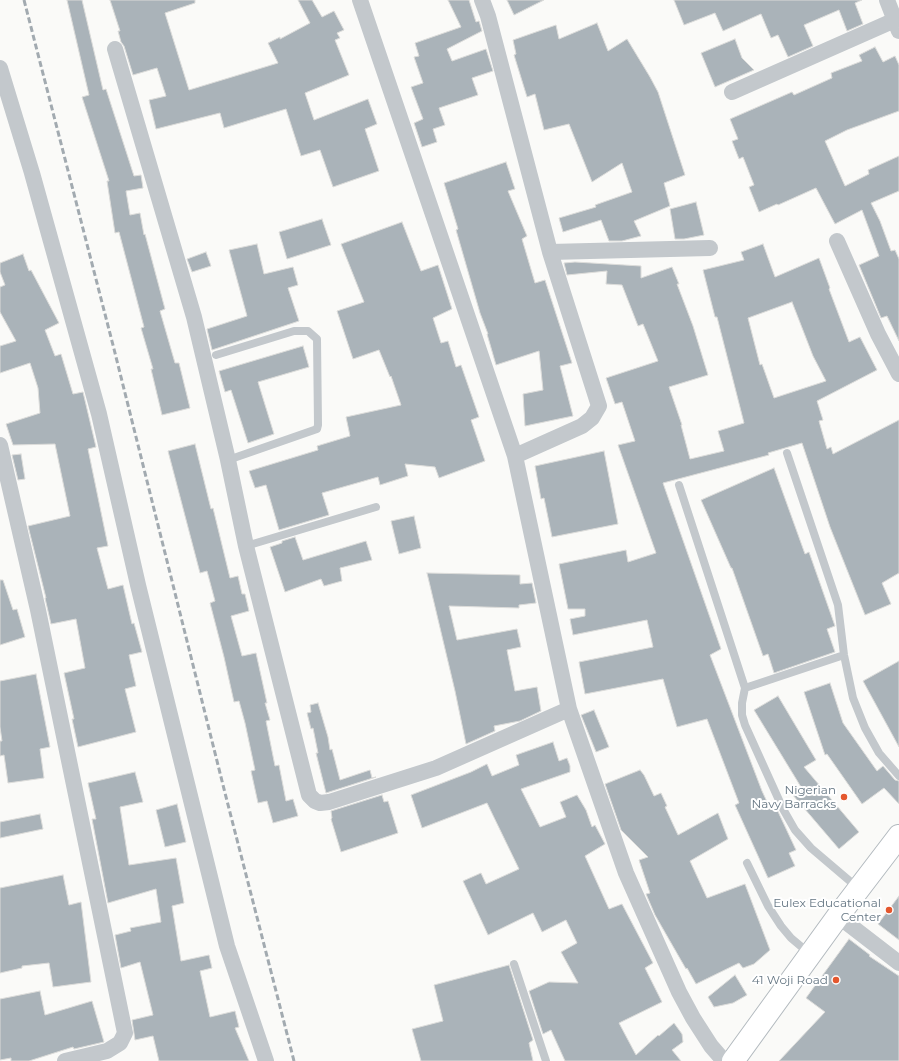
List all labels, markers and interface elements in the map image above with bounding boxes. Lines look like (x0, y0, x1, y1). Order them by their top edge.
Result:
place label: Nigerian Navy Barracks (751, 783, 836, 811)
marker: Nigerian Navy Barracks (839, 792, 849, 802)
place label: Eulex Educational Center (773, 896, 881, 924)
marker: Eulex Educational Center (884, 905, 894, 915)
place label: 41 Woji Road (752, 973, 828, 987)
marker: 41 Woji Road (831, 975, 841, 985)

